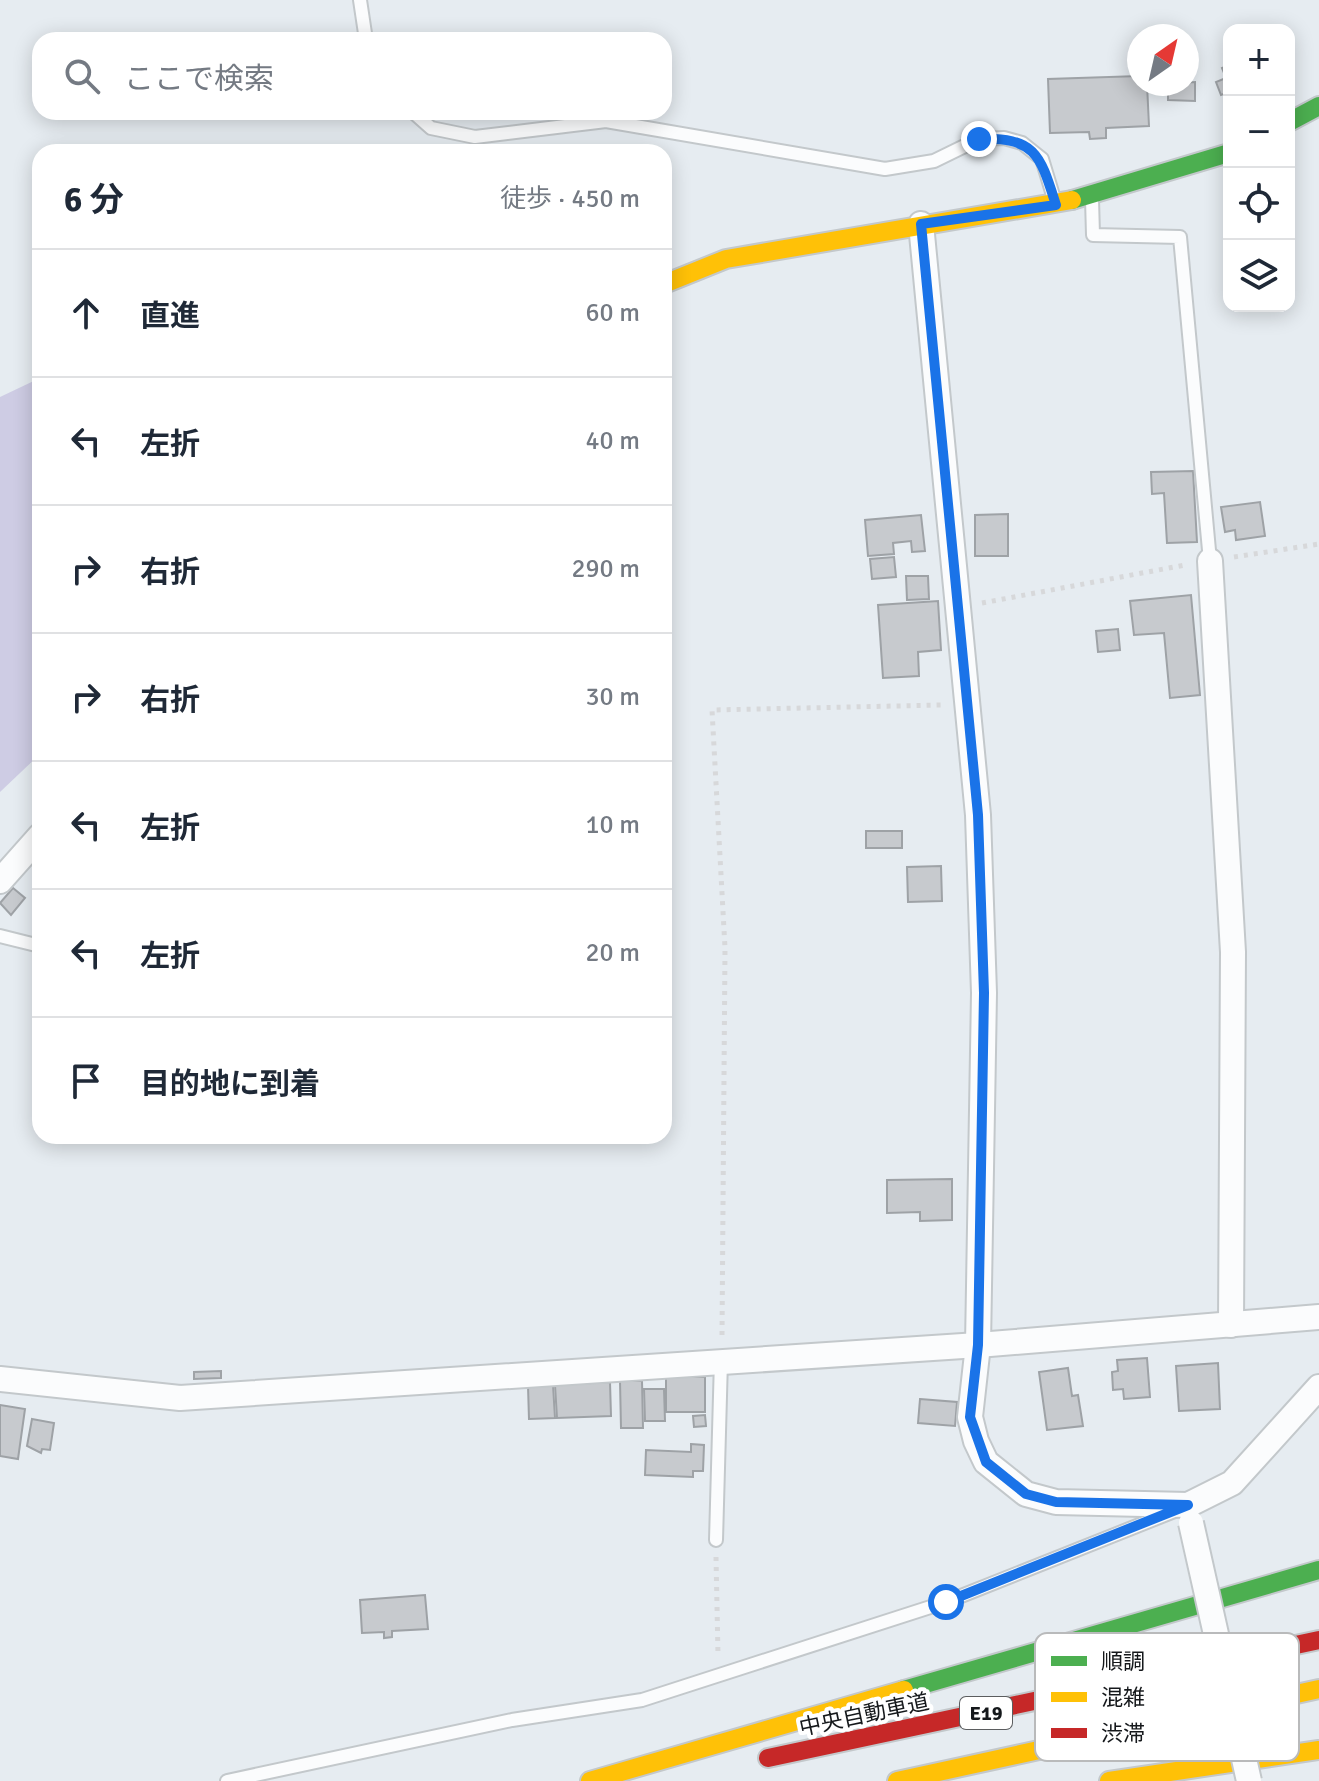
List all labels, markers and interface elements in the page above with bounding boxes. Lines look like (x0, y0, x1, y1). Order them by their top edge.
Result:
north arrow (1127, 24, 1199, 96)
map controls (1223, 24, 1295, 312)
button: + (1223, 24, 1295, 96)
search box (32, 32, 672, 120)
icon: search (60, 54, 104, 98)
text: ここで検索 (124, 61, 274, 98)
button: − (1223, 96, 1295, 168)
route end (961, 121, 997, 157)
button: locate (1223, 168, 1295, 240)
text: 6 分 (64, 179, 124, 221)
text: 徒歩 · 450 m (500, 183, 640, 215)
button: layers (1223, 240, 1295, 312)
icon: ahead (64, 291, 108, 335)
text: 60 m (585, 297, 640, 329)
text: 直進 (140, 298, 200, 335)
icon: left (64, 419, 108, 463)
text: 40 m (585, 425, 640, 457)
text: 左折 (140, 426, 200, 463)
icon: right (64, 547, 108, 591)
text: 290 m (571, 553, 640, 585)
text: 右折 (140, 554, 200, 591)
icon: right (64, 675, 108, 719)
text: 30 m (585, 681, 640, 713)
text: 右折 (140, 682, 200, 719)
icon: left (64, 803, 108, 847)
text: 10 m (585, 809, 640, 841)
text: 左折 (140, 810, 200, 847)
icon: left (64, 931, 108, 975)
text: 20 m (585, 937, 640, 969)
text: 左折 (140, 938, 200, 975)
icon: arrive (64, 1059, 108, 1103)
text: 目的地に到着 (140, 1066, 320, 1103)
route start (928, 1584, 964, 1620)
legend (1035, 1633, 1299, 1761)
text: 順調 (1101, 1648, 1145, 1675)
text: 混雑 (1101, 1684, 1145, 1711)
street label: 中央自動車道 (797, 1688, 931, 1741)
road number: E19 (960, 1697, 1012, 1729)
text: 渋滞 (1101, 1720, 1145, 1747)

